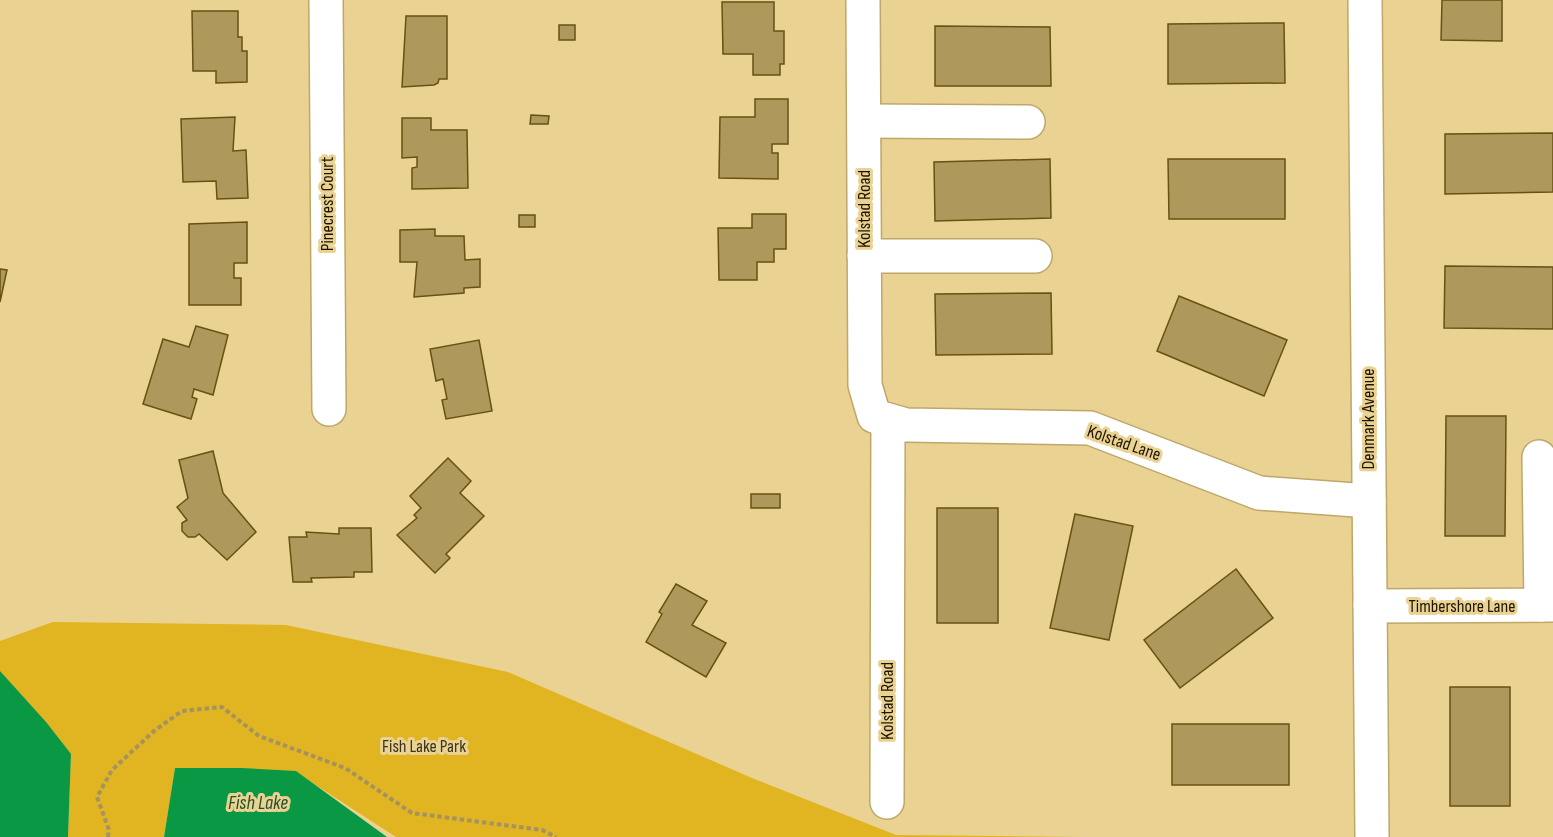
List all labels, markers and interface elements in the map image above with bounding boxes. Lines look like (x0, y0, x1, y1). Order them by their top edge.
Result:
street label: Pinecrest Court (317, 156, 338, 251)
street label: Kolstad Road (854, 170, 875, 248)
street label: Denmark Avenue (1358, 368, 1379, 470)
street label: Kolstad Lane (1084, 421, 1164, 465)
street label: Timbershore Lane (1409, 596, 1515, 617)
street label: Kolstad Road (877, 662, 898, 740)
park label: Fish Lake Park (382, 736, 466, 757)
water label: Fish Lake (228, 791, 288, 815)

